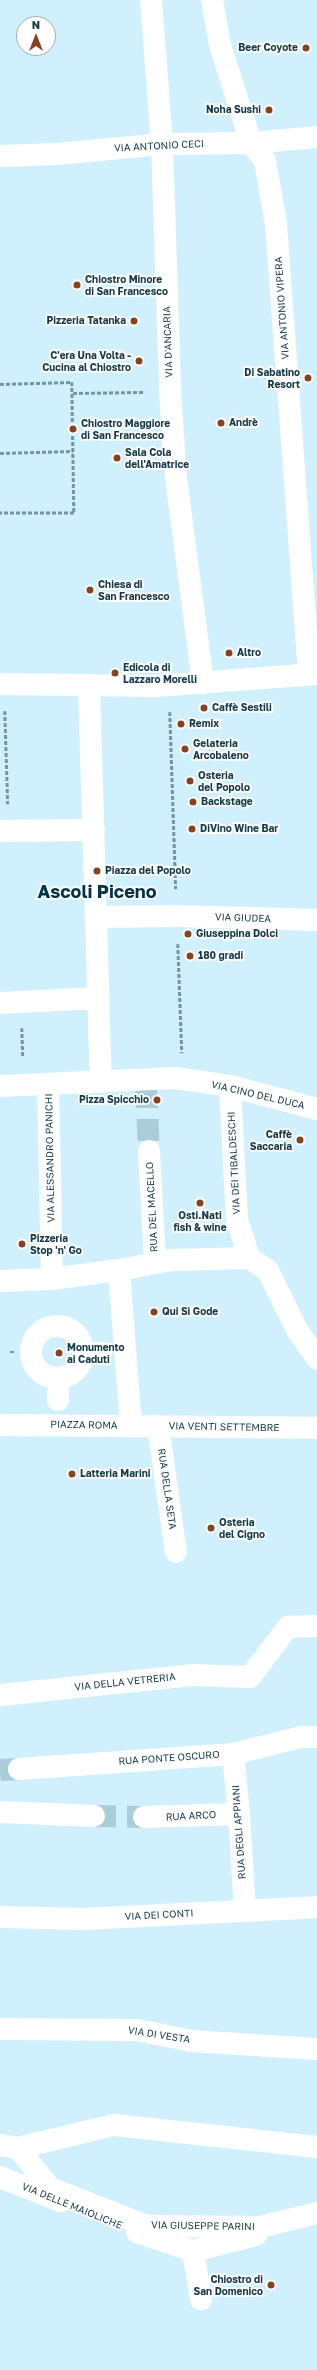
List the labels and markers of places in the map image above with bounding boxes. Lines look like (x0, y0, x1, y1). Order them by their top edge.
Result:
place label: Beer Coyote (238, 42, 298, 54)
marker: Beer Coyote (301, 43, 311, 53)
place label: Noha Sushi (206, 104, 261, 116)
marker: Noha Sushi (264, 105, 274, 115)
place label: Chiostro Minore di San Francesco (85, 273, 168, 296)
marker: Chiostro Minore di San Francesco (72, 280, 82, 290)
place label: Pizzeria Tatanka (47, 315, 126, 327)
marker: Pizzeria Tatanka (129, 316, 139, 326)
place label: C'era Una Volta - Cucina al Chiostro (42, 349, 131, 372)
marker: C'era Una Volta - Cucina al Chiostro (134, 356, 144, 366)
place label: Di Sabatino Resort (244, 366, 300, 390)
marker: Di Sabatino Resort (303, 373, 313, 383)
place label: Chiostro Maggiore di San Francesco (81, 417, 170, 440)
place label: Andrè (229, 417, 258, 429)
marker: Andrè (216, 418, 226, 428)
marker: Chiostro Maggiore di San Francesco (68, 424, 78, 434)
place label: Sala Cola dell'Amatrice (125, 446, 189, 470)
marker: Sala Cola dell'Amatrice (112, 453, 122, 463)
place label: Chiesa di San Francesco (98, 578, 170, 602)
marker: Chiesa di San Francesco (85, 585, 95, 595)
place label: Altro (237, 647, 261, 659)
marker: Altro (224, 648, 234, 658)
place label: Edicola di Lazzaro Morelli (123, 661, 197, 684)
marker: Edicola di Lazzaro Morelli (110, 668, 120, 678)
place label: Caffè Sestili (212, 702, 272, 714)
marker: Caffè Sestili (199, 703, 209, 713)
place label: Remix (189, 718, 219, 730)
marker: Remix (176, 719, 186, 729)
place label: Gelateria Arcobaleno (193, 737, 249, 760)
marker: Gelateria Arcobaleno (180, 744, 190, 754)
place label: Osteria del Popolo (198, 769, 250, 792)
marker: Osteria del Popolo (185, 776, 195, 786)
place label: Backstage (201, 796, 253, 808)
marker: Backstage (188, 797, 198, 807)
place label: DiVino Wine Bar (200, 823, 278, 835)
marker: DiVino Wine Bar (187, 824, 197, 834)
place label: Piazza del Popolo (105, 865, 191, 877)
marker: Piazza del Popolo (92, 866, 102, 876)
place label: Giuseppina Dolci (196, 928, 278, 940)
marker: Giuseppina Dolci (183, 929, 193, 939)
place label: 180 gradi (198, 950, 243, 962)
marker: 180 gradi (185, 951, 195, 961)
place label: Pizza Spicchio (79, 1094, 149, 1106)
marker: Pizza Spicchio (152, 1095, 162, 1105)
place label: Caffè Saccaria (250, 1128, 292, 1152)
marker: Caffè Saccaria (295, 1135, 305, 1145)
marker: Osti.Nati fish & wine (195, 1198, 205, 1208)
place label: Osti.Nati fish & wine (173, 1209, 227, 1232)
place label: Pizzeria Stop 'n' Go (30, 1232, 82, 1256)
marker: Pizzeria Stop 'n' Go (17, 1239, 27, 1249)
place label: Qui Si Gode (162, 1306, 218, 1318)
marker: Qui Si Gode (149, 1307, 159, 1317)
place label: Monumento ai Caduti (67, 1341, 125, 1364)
marker: Monumento ai Caduti (54, 1348, 64, 1358)
place label: Latteria Marini (80, 1468, 150, 1480)
marker: Latteria Marini (67, 1469, 77, 1479)
place label: Osteria del Cigno (219, 1516, 265, 1540)
marker: Osteria del Cigno (206, 1523, 216, 1533)
place label: Chiostro di San Domenico (194, 2273, 263, 2296)
marker: Chiostro di San Domenico (266, 2280, 276, 2290)

